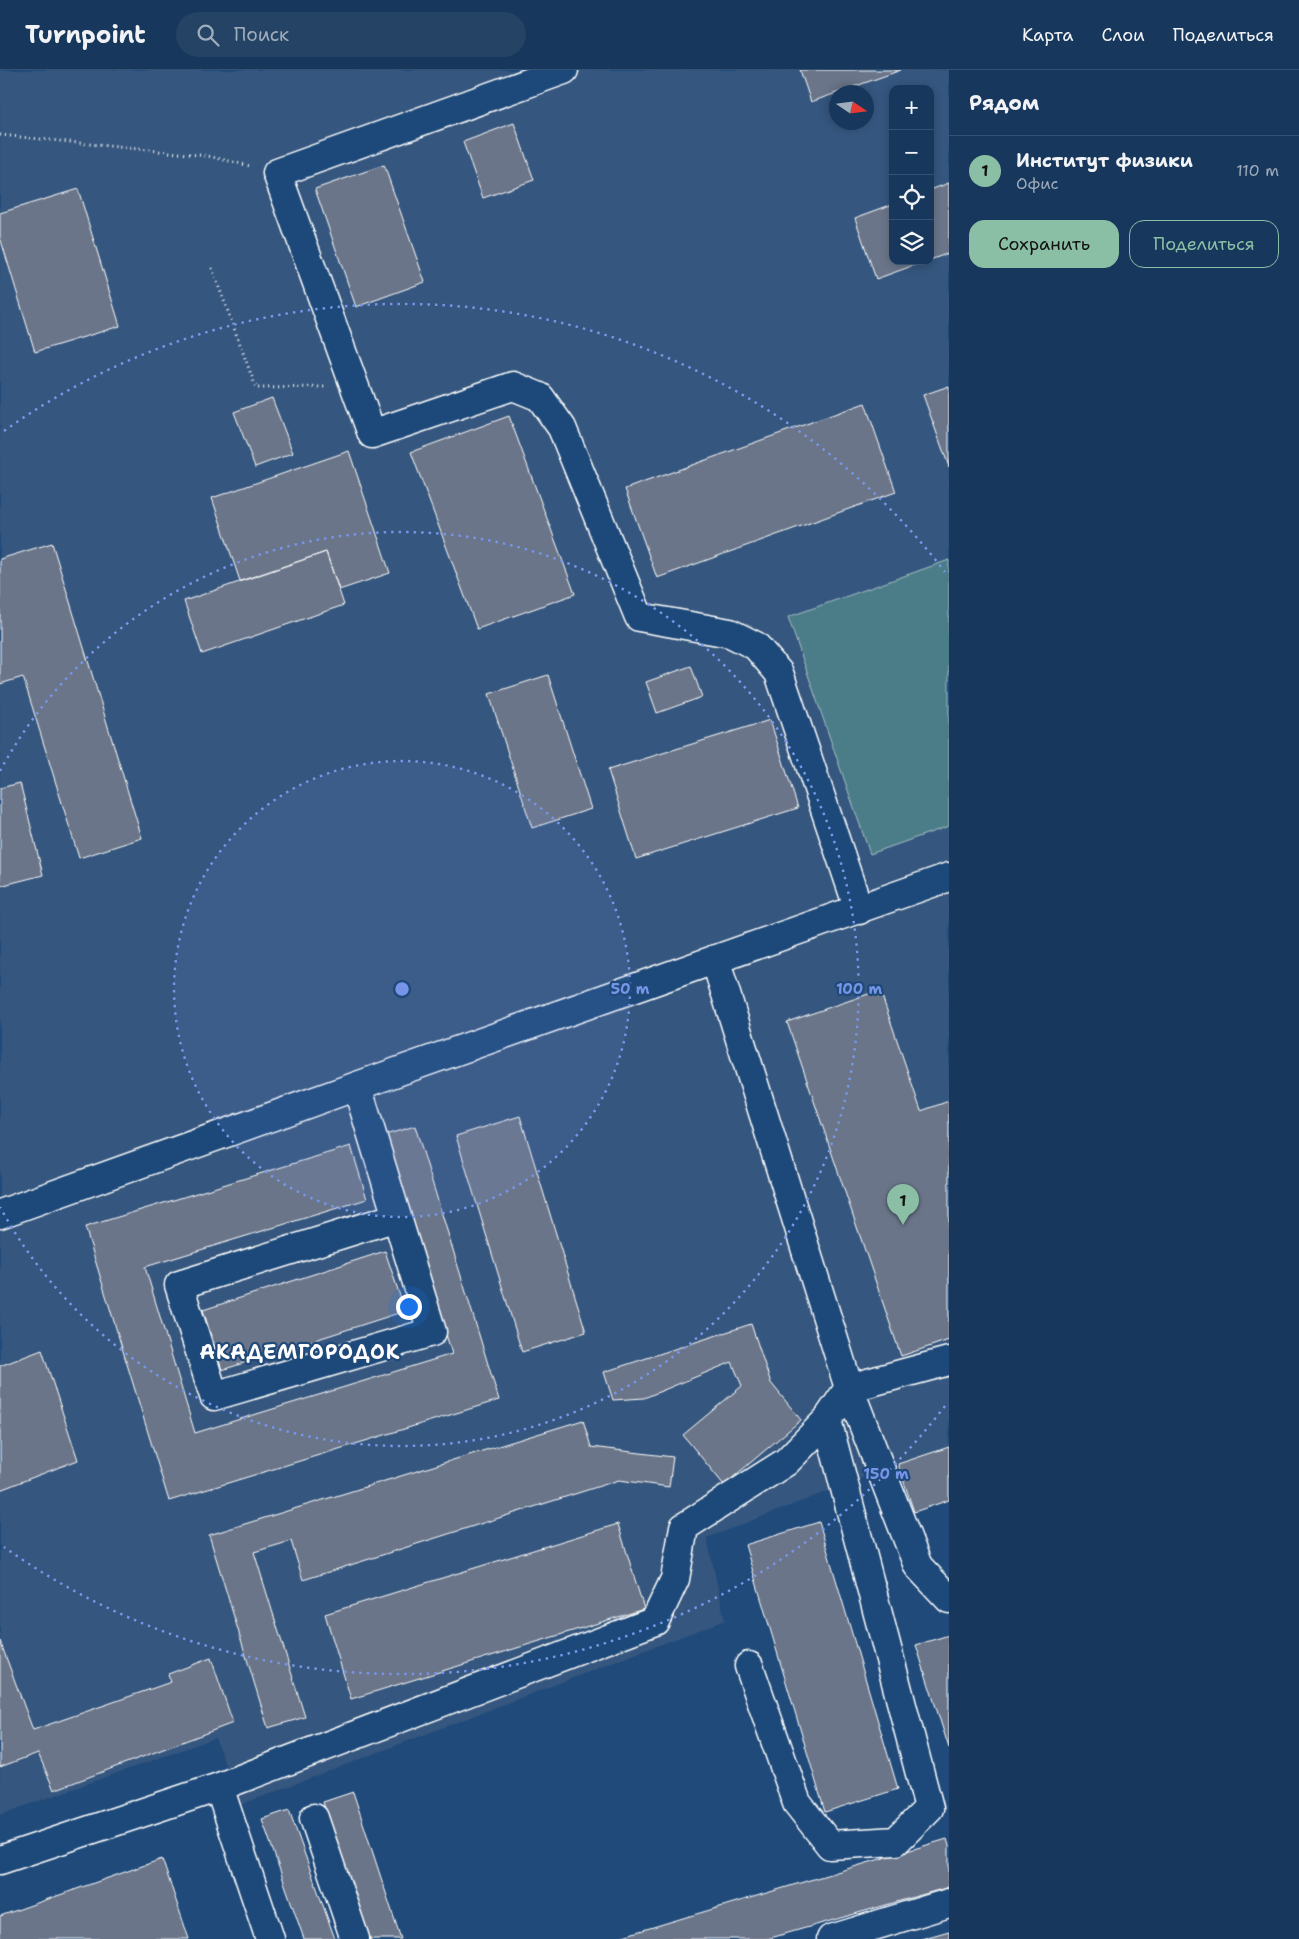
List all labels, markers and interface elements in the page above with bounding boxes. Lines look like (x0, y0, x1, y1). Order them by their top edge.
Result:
search box (176, 12, 526, 57)
text: Turnpoint (25, 19, 146, 51)
icon: search (194, 21, 222, 49)
text: Поиск (234, 22, 289, 47)
text: Карта (1022, 23, 1073, 47)
text: Слои (1101, 23, 1145, 47)
text: Поделиться (1173, 23, 1274, 47)
north arrow (829, 85, 874, 130)
map controls (889, 85, 934, 265)
button: + (889, 85, 934, 130)
text: Рядом (969, 89, 1039, 117)
button: − (889, 130, 934, 175)
text: Институт физики (1016, 148, 1193, 173)
text: 1 (981, 160, 989, 181)
text: 110 m (1236, 160, 1279, 181)
text: Офис (1016, 173, 1058, 194)
button: locate (889, 175, 934, 220)
button: layers (889, 220, 934, 265)
button: Сохранить (969, 220, 1119, 268)
button: Поделиться (1129, 220, 1279, 268)
text: 50 m (611, 979, 650, 999)
text: 100 m (836, 979, 882, 999)
centre of rings (393, 980, 411, 998)
pin: 1 (887, 1184, 919, 1225)
your location (396, 1294, 422, 1320)
district label: АКАДЕМГОРОДОК (200, 1339, 400, 1365)
text: 150 m (863, 1464, 909, 1484)

